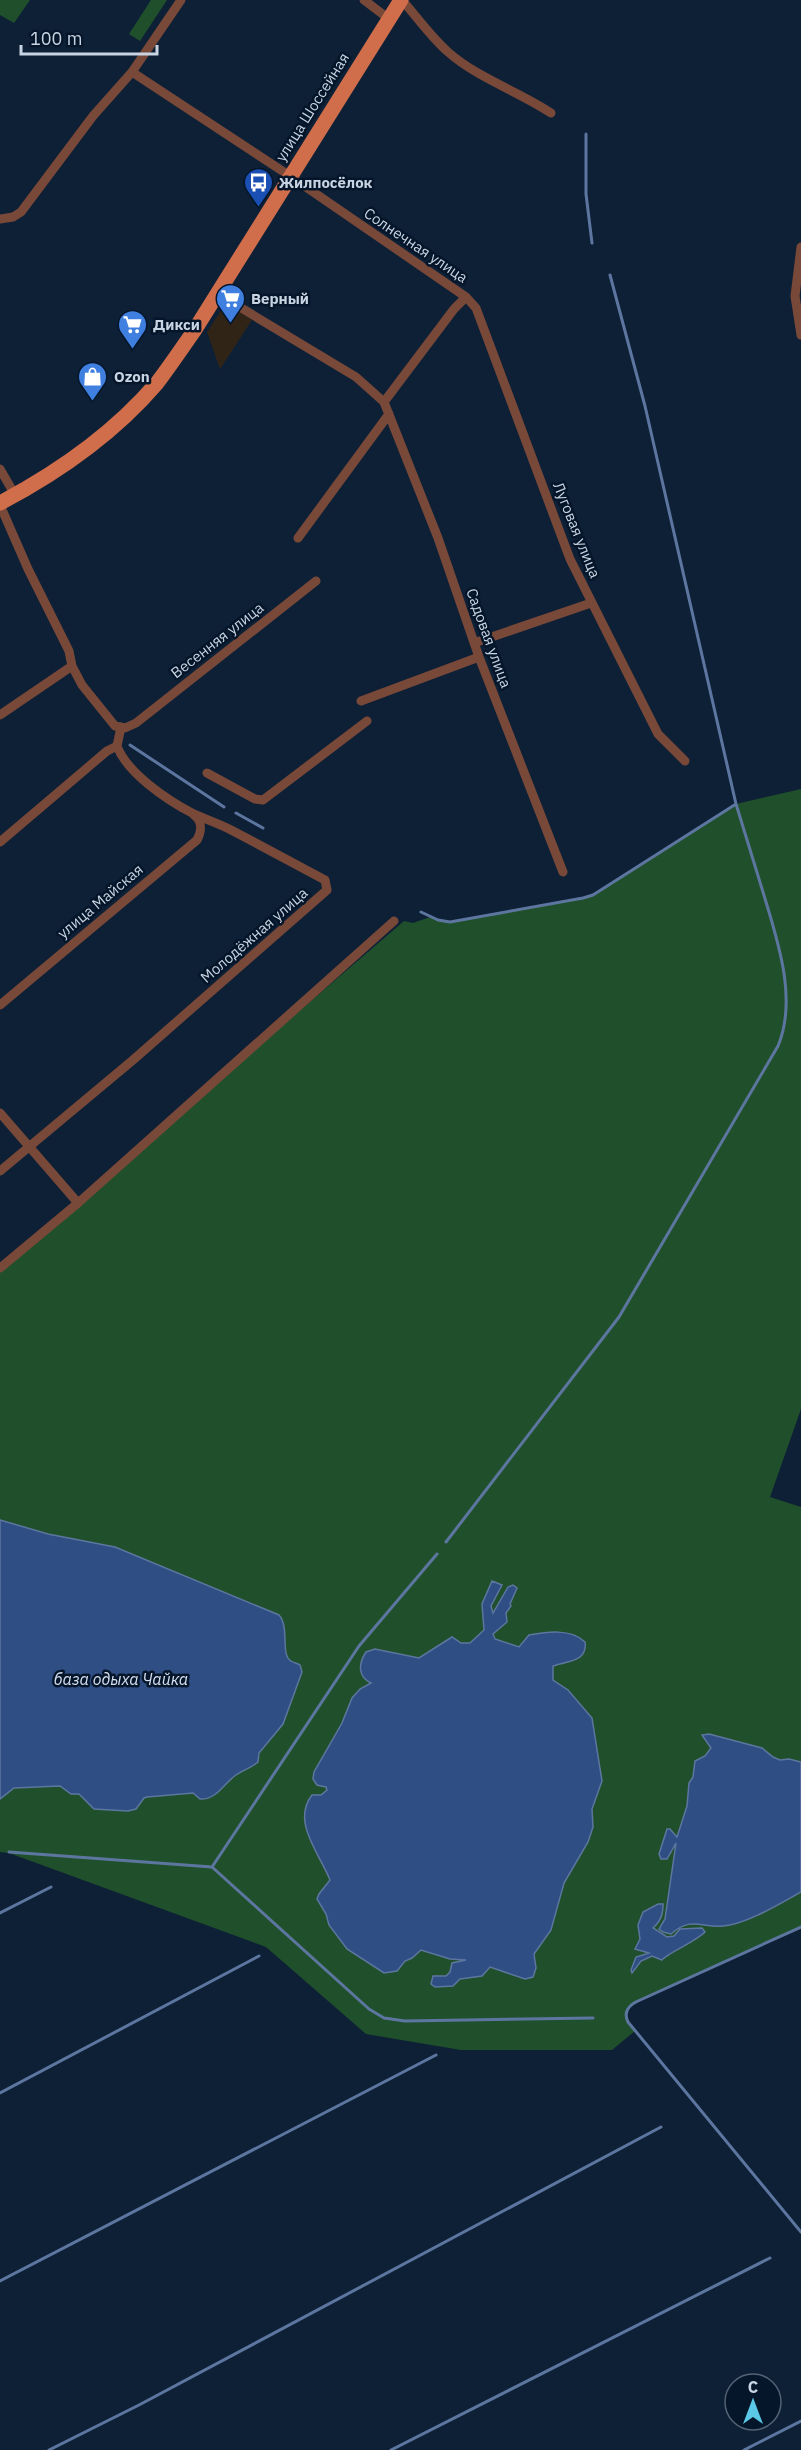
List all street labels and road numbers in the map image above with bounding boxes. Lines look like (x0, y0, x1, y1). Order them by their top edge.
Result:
street label: улица Шоссейная (271, 49, 353, 165)
street label: Солнечная улица (360, 203, 472, 287)
street label: Луговая улица (549, 479, 605, 581)
street label: Садовая улица (462, 586, 516, 690)
street label: Весенняя улица (167, 598, 267, 682)
street label: улица Майская (53, 860, 147, 942)
street label: Молодёжная улица (197, 883, 311, 987)

